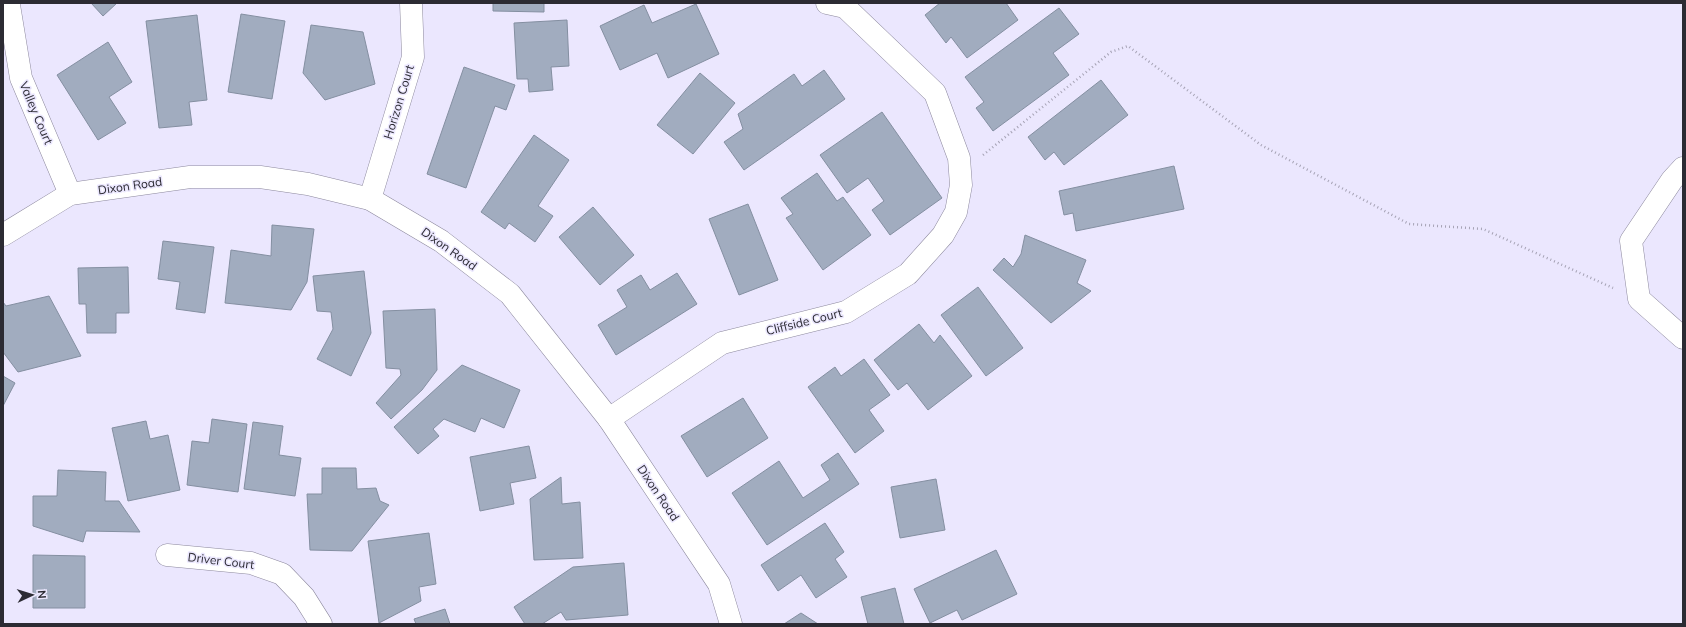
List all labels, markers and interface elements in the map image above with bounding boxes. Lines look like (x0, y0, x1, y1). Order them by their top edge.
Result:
street label: Horizon Court (380, 63, 417, 141)
street label: Valley Court (16, 79, 56, 147)
street label: Dixon Road (97, 174, 163, 197)
street label: Dixon Road (419, 224, 480, 273)
street label: Cliffside Court (764, 305, 843, 338)
street label: Dixon Road (634, 462, 683, 524)
street label: Driver Court (187, 549, 255, 572)
north arrow (12, 575, 52, 615)
text: N (35, 590, 49, 599)

